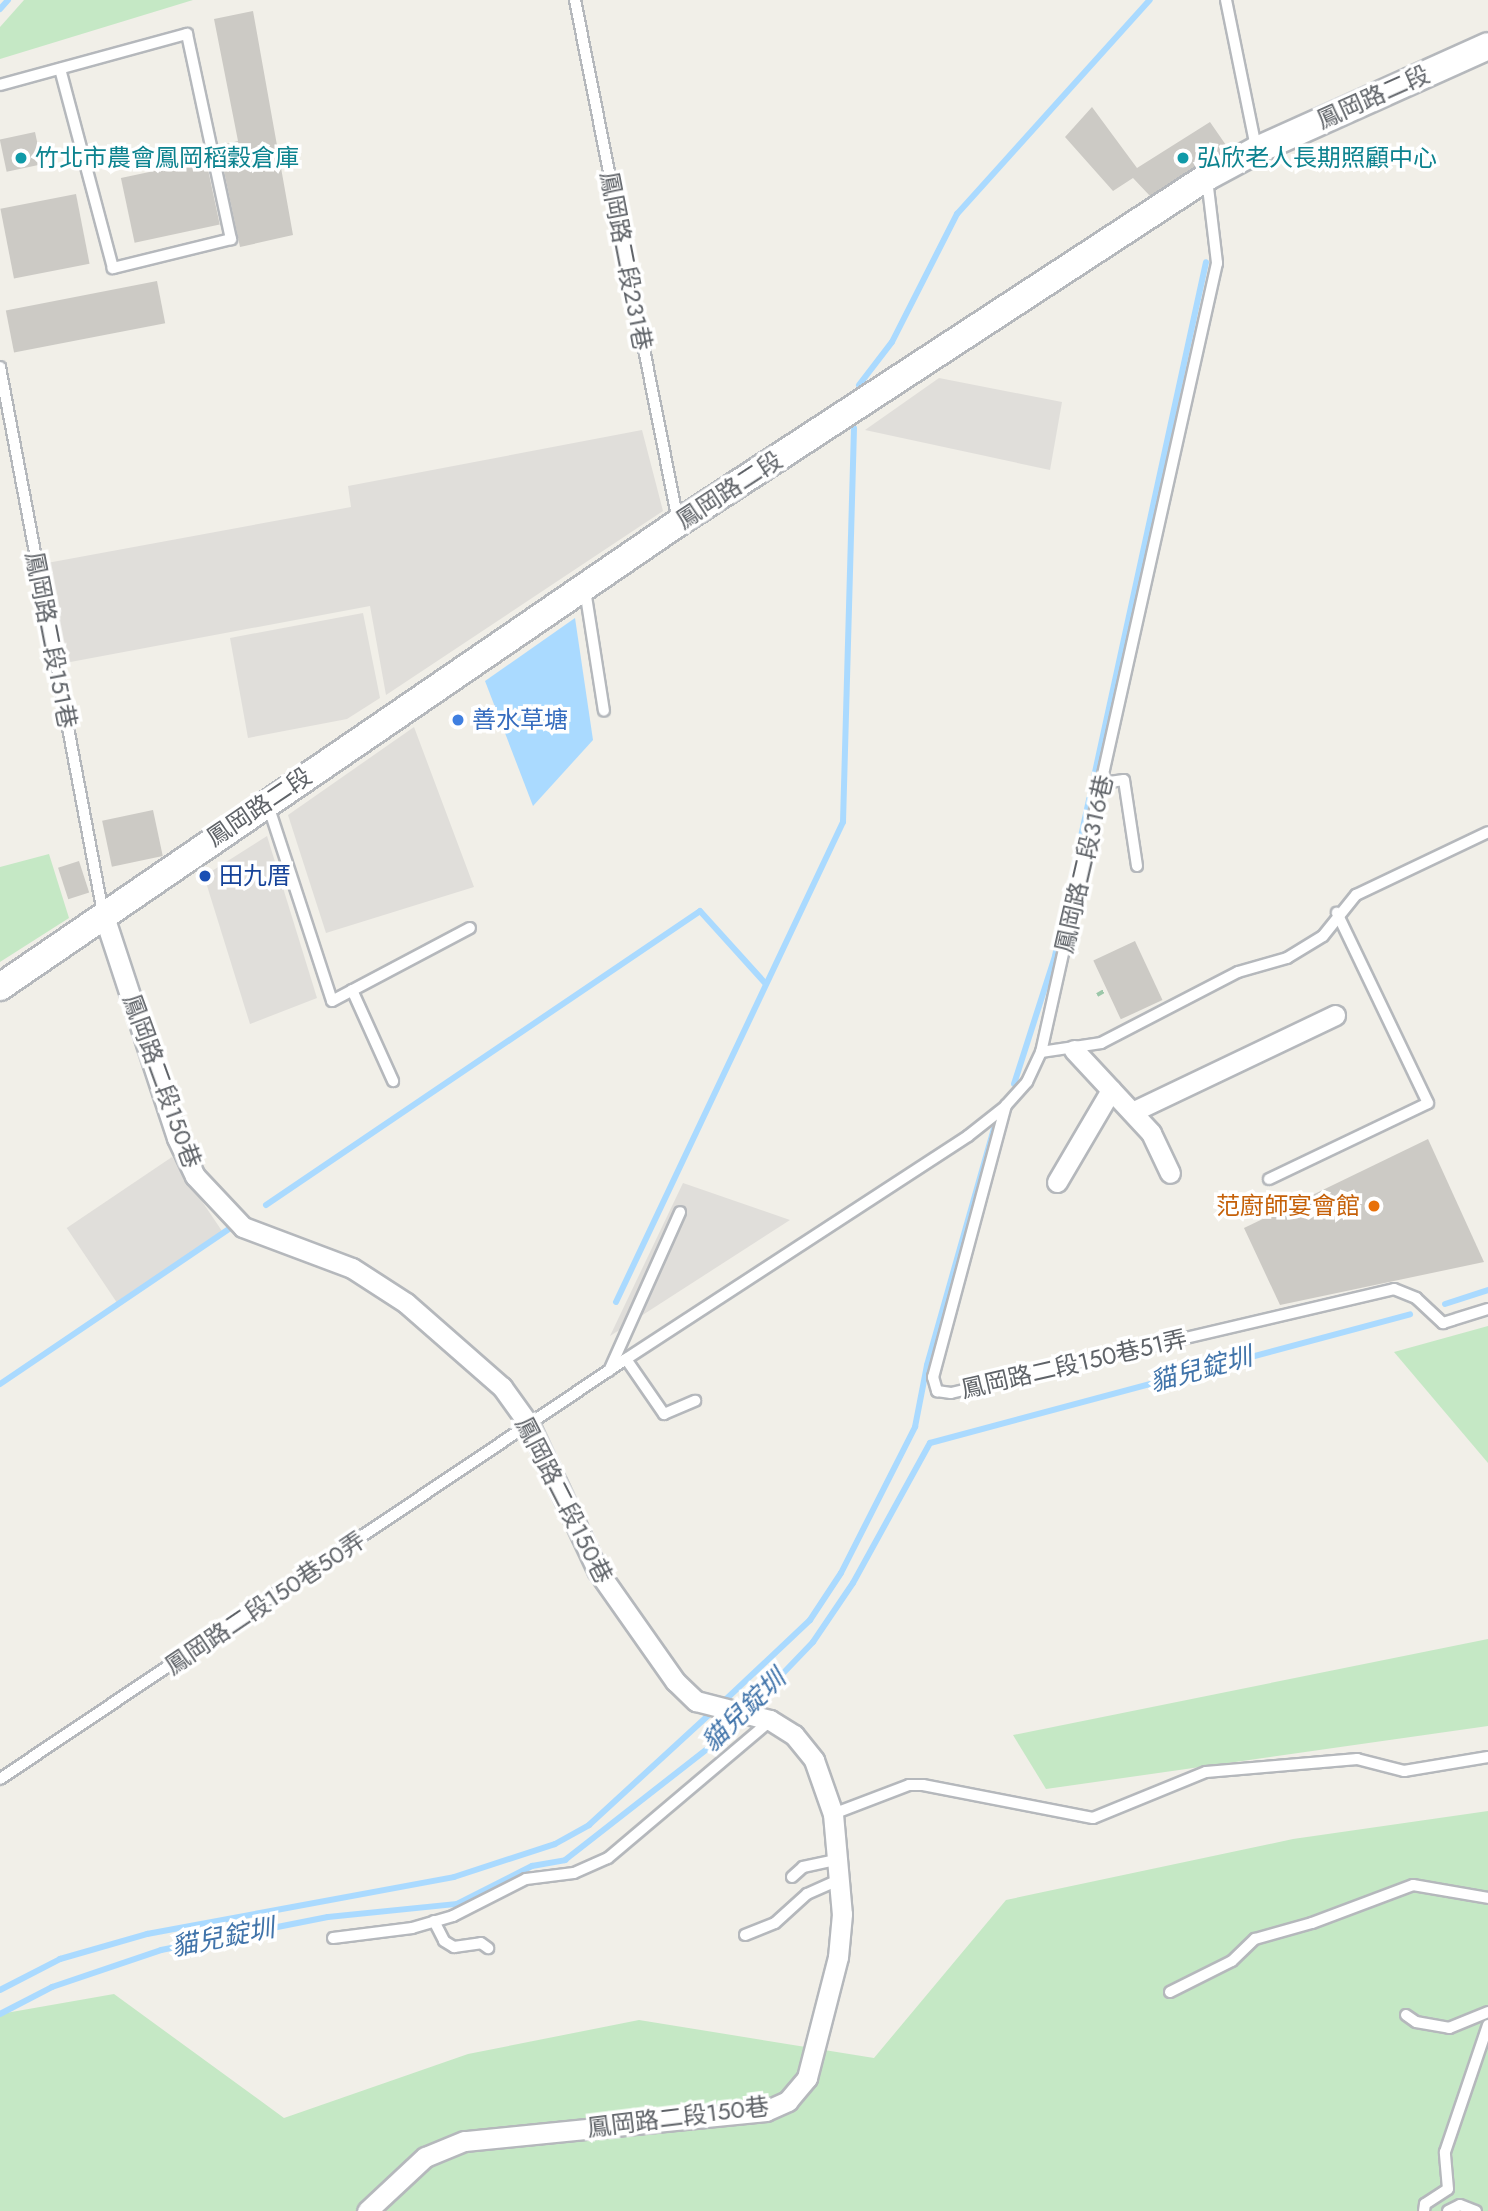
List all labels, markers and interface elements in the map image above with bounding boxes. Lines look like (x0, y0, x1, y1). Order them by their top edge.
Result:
street label: 鳳岡路二段 (1312, 59, 1434, 135)
place label: 竹北市農會鳳岡稻穀倉庫 (35, 144, 299, 172)
place label: 弘欣老人長期照顧中心 (1197, 144, 1437, 172)
marker: 竹北市農會鳳岡稻穀倉庫 (13, 150, 29, 166)
marker: 弘欣老人長期照顧中心 (1175, 150, 1191, 166)
street label: 鳳岡路二段231巷 (595, 169, 657, 353)
street label: 鳳岡路二段 (671, 445, 787, 535)
street label: 鳳岡路二段151巷 (20, 549, 82, 731)
place label: 善水草塘 (472, 706, 568, 734)
marker: 善水草塘 (450, 712, 466, 728)
street label: 鳳岡路二段 (201, 762, 317, 852)
street label: 鳳岡路二段316巷 (1050, 772, 1118, 956)
place label: 田九厝 (219, 862, 291, 890)
marker: 田九厝 (197, 868, 213, 884)
street label: 鳳岡路二段150巷 (117, 990, 207, 1172)
place label: 范廚師宴會館 (1216, 1192, 1360, 1220)
marker: 范廚師宴會館 (1366, 1198, 1382, 1214)
street label: 鳳岡路二段150巷51弄 (958, 1324, 1190, 1404)
water label: 貓兒錠圳 (1147, 1341, 1255, 1399)
street label: 鳳岡路二段150巷 (510, 1412, 618, 1588)
street label: 鳳岡路二段150巷50弄 (160, 1525, 370, 1681)
water label: 貓兒錠圳 (696, 1664, 792, 1758)
water label: 貓兒錠圳 (169, 1913, 277, 1963)
street label: 鳳岡路二段150巷 (586, 2092, 770, 2142)

